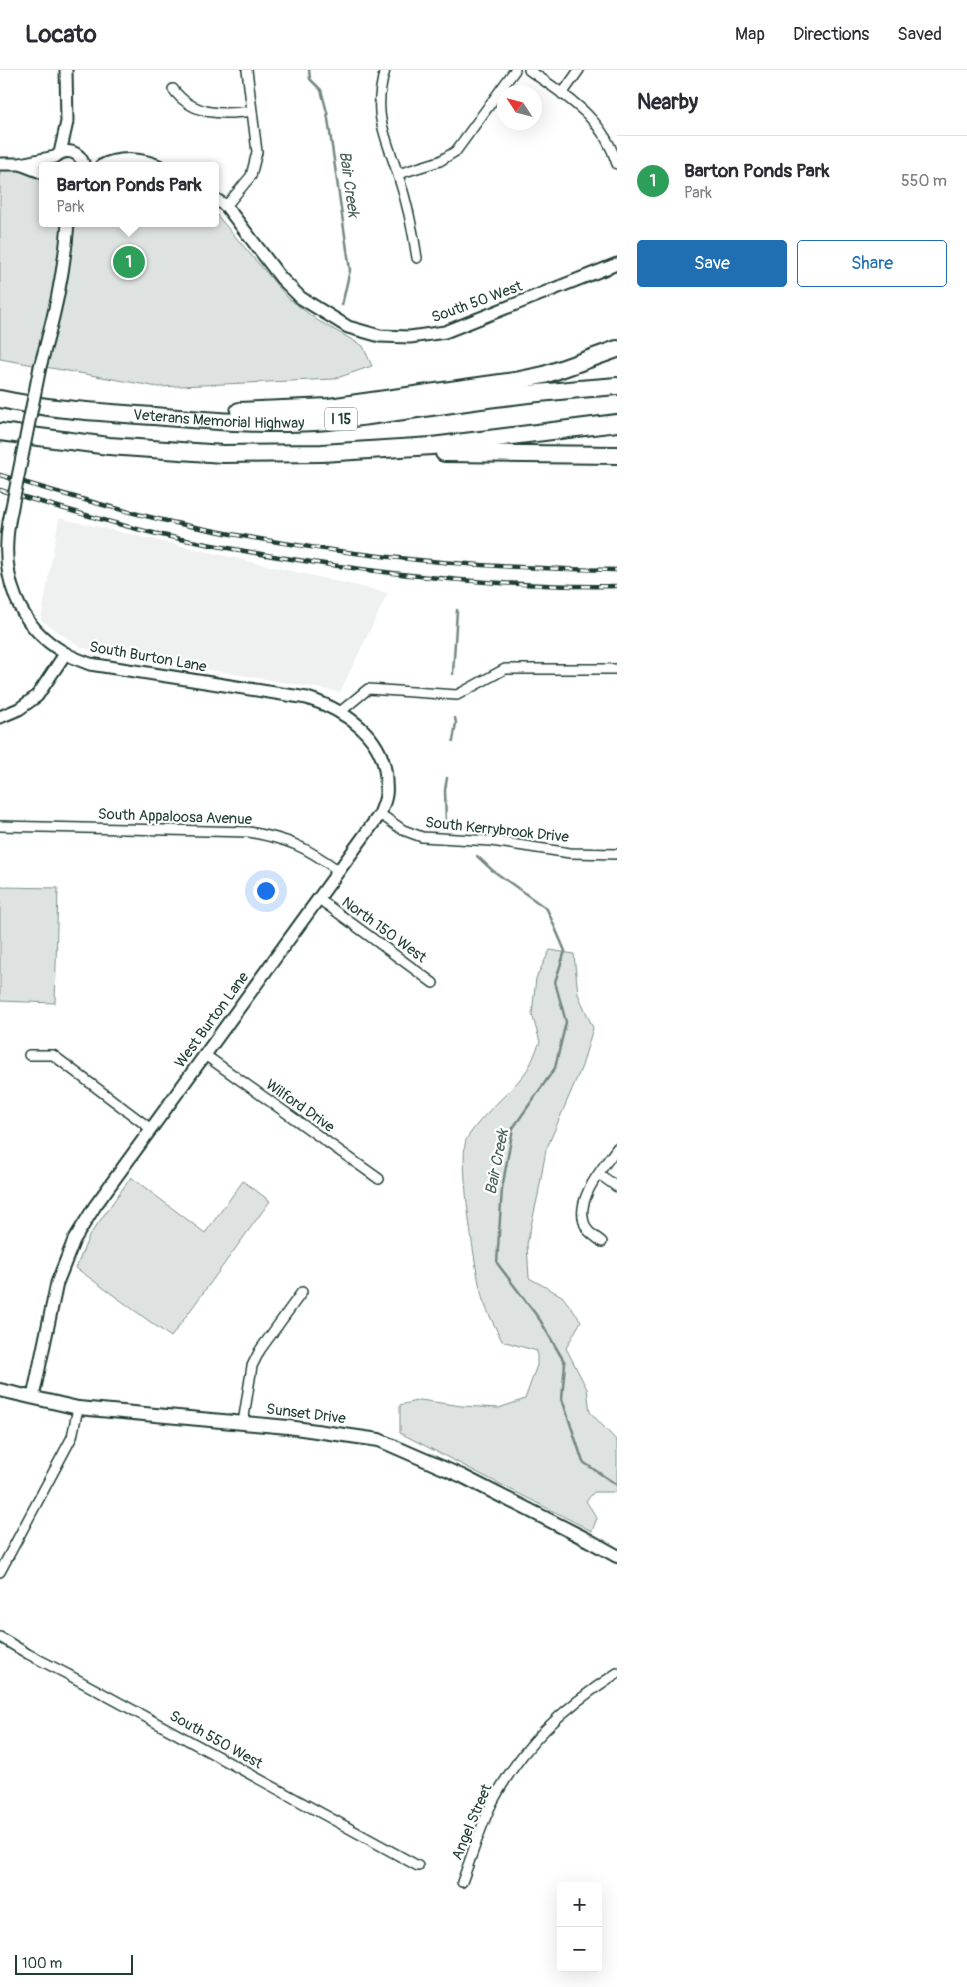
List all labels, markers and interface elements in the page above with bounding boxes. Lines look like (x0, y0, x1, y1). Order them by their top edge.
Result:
text: Locato (25, 20, 97, 49)
text: Map (735, 23, 765, 46)
text: Directions (793, 23, 869, 46)
text: Saved (897, 23, 942, 46)
north arrow (497, 85, 542, 130)
text: Nearby (637, 89, 698, 116)
water label: Bair Creek (334, 150, 364, 219)
text: Barton Ponds Park (684, 159, 829, 183)
popup (39, 162, 219, 227)
text: 1 (650, 171, 656, 191)
text: 550 m (901, 171, 947, 191)
text: Barton Ponds Park (56, 173, 202, 197)
text: Park (684, 183, 712, 203)
text: Park (56, 197, 84, 217)
button: Save (637, 240, 787, 287)
button: Share (797, 240, 947, 287)
pin: 1 (113, 243, 145, 281)
street label: South 50 West (429, 276, 526, 327)
street label: Veterans Memorial Highway (133, 405, 305, 433)
road number: I 15 (325, 408, 357, 430)
street label: South Burton Lane (88, 637, 209, 677)
street label: South Appaloosa Avenue (98, 805, 253, 829)
street label: South Kerrybrook Drive (424, 813, 570, 847)
your location (253, 878, 279, 904)
street label: North 150 West (338, 893, 431, 968)
street label: West Burton Lane (171, 968, 254, 1072)
street label: Wilford Drive (262, 1075, 339, 1137)
water label: Bair Creek (481, 1126, 513, 1196)
street label: Sunset Drive (265, 1400, 347, 1428)
street label: South 550 West (166, 1707, 267, 1774)
street label: Angel Street (447, 1780, 497, 1863)
map controls (557, 1882, 602, 1972)
button: + (557, 1882, 602, 1927)
button: − (557, 1927, 602, 1972)
scale bar (15, 1952, 132, 1975)
text: 100 m (22, 1955, 62, 1972)

